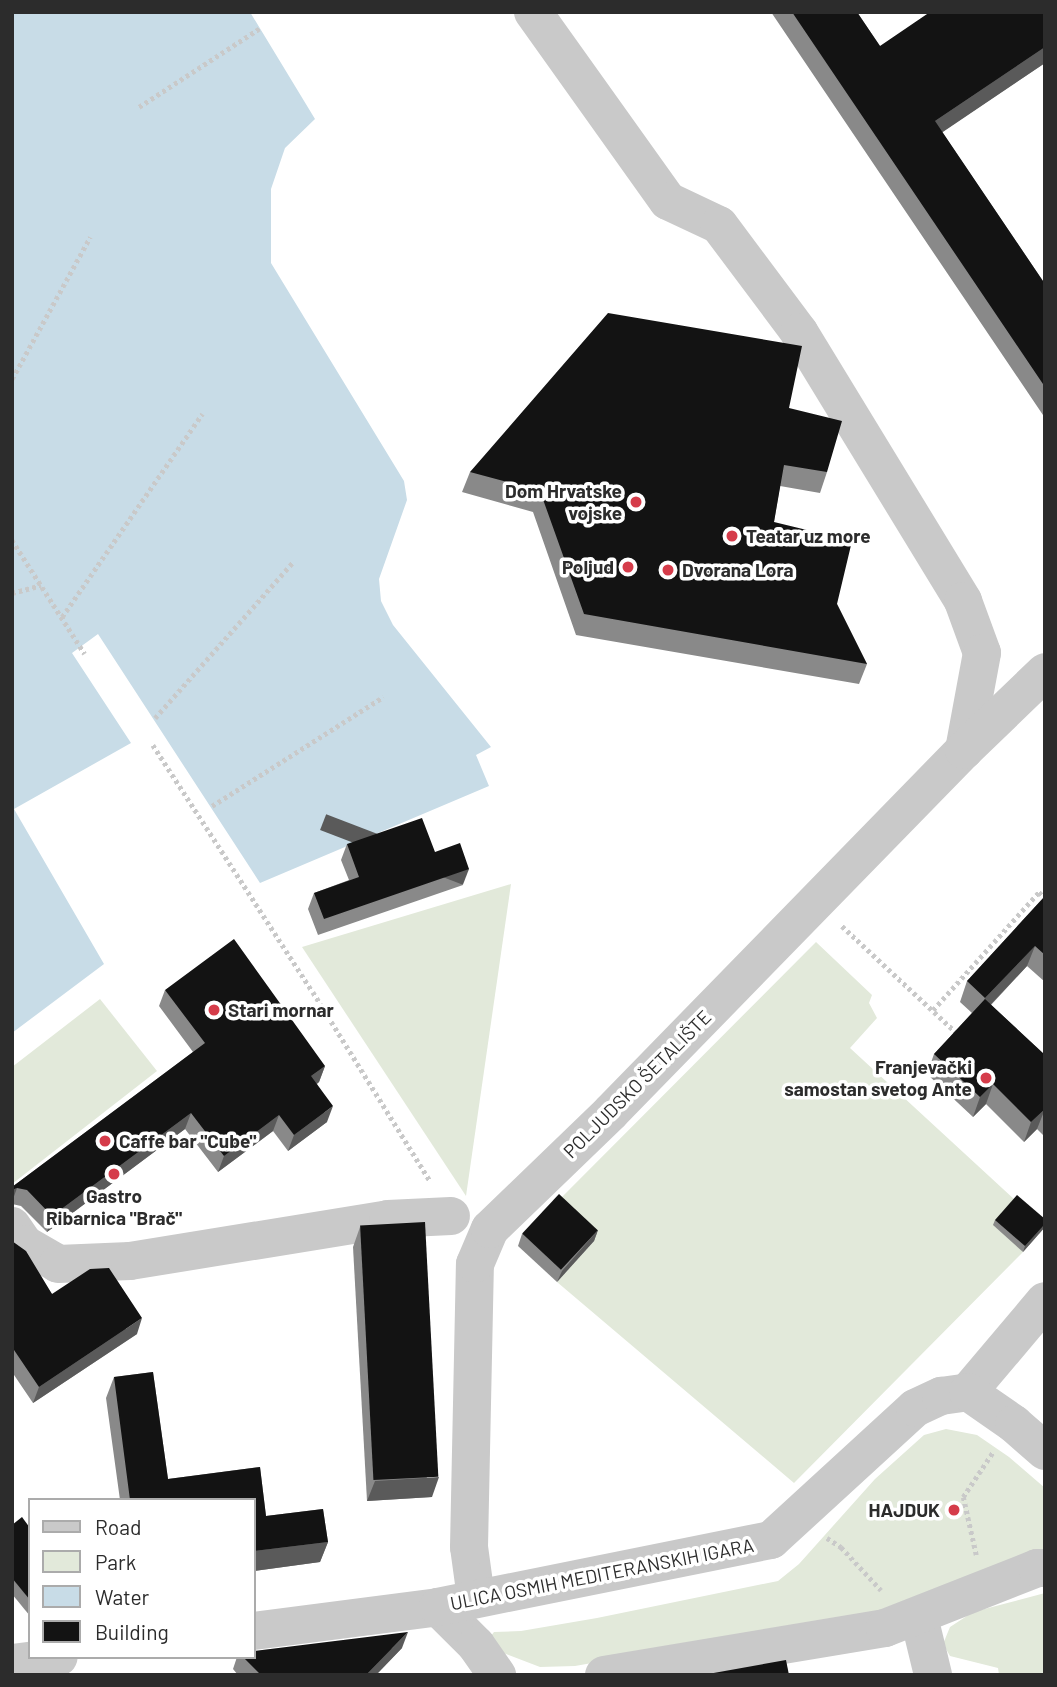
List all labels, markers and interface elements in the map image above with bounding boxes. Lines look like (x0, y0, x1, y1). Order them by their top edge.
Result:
place label: Dom Hrvatske vojske (505, 480, 622, 524)
marker: Dom Hrvatske vojske (628, 494, 644, 510)
place label: Teatar uz more (746, 525, 871, 547)
marker: Teatar uz more (724, 528, 740, 544)
place label: Poljud (562, 556, 614, 578)
marker: Poljud (620, 559, 636, 575)
place label: Dvorana Lora (682, 559, 794, 581)
marker: Dvorana Lora (660, 562, 676, 578)
place label: Stari mornar (228, 999, 334, 1021)
marker: Stari mornar (206, 1002, 222, 1018)
street label: POLJUDSKO ŠETALIŠTE (558, 1005, 716, 1163)
place label: Franjevački samostan svetog Ante (784, 1056, 972, 1100)
marker: Franjevački samostan svetog Ante (978, 1070, 994, 1086)
place label: Caffe bar "Cube" (119, 1130, 256, 1152)
marker: Caffe bar "Cube" (97, 1133, 113, 1149)
marker: Gastro Ribarnica "Brač" (106, 1166, 122, 1182)
place label: Gastro Ribarnica "Brač" (46, 1185, 182, 1229)
legend (28, 1498, 256, 1659)
place label: HAJDUK (869, 1499, 940, 1521)
marker: HAJDUK (946, 1502, 962, 1518)
text: Road (95, 1514, 141, 1539)
street label: ULICA OSMIH MEDITERANSKIH IGARA (448, 1533, 756, 1615)
text: Park (95, 1549, 136, 1574)
text: Water (95, 1584, 149, 1609)
text: Building (95, 1619, 169, 1644)

